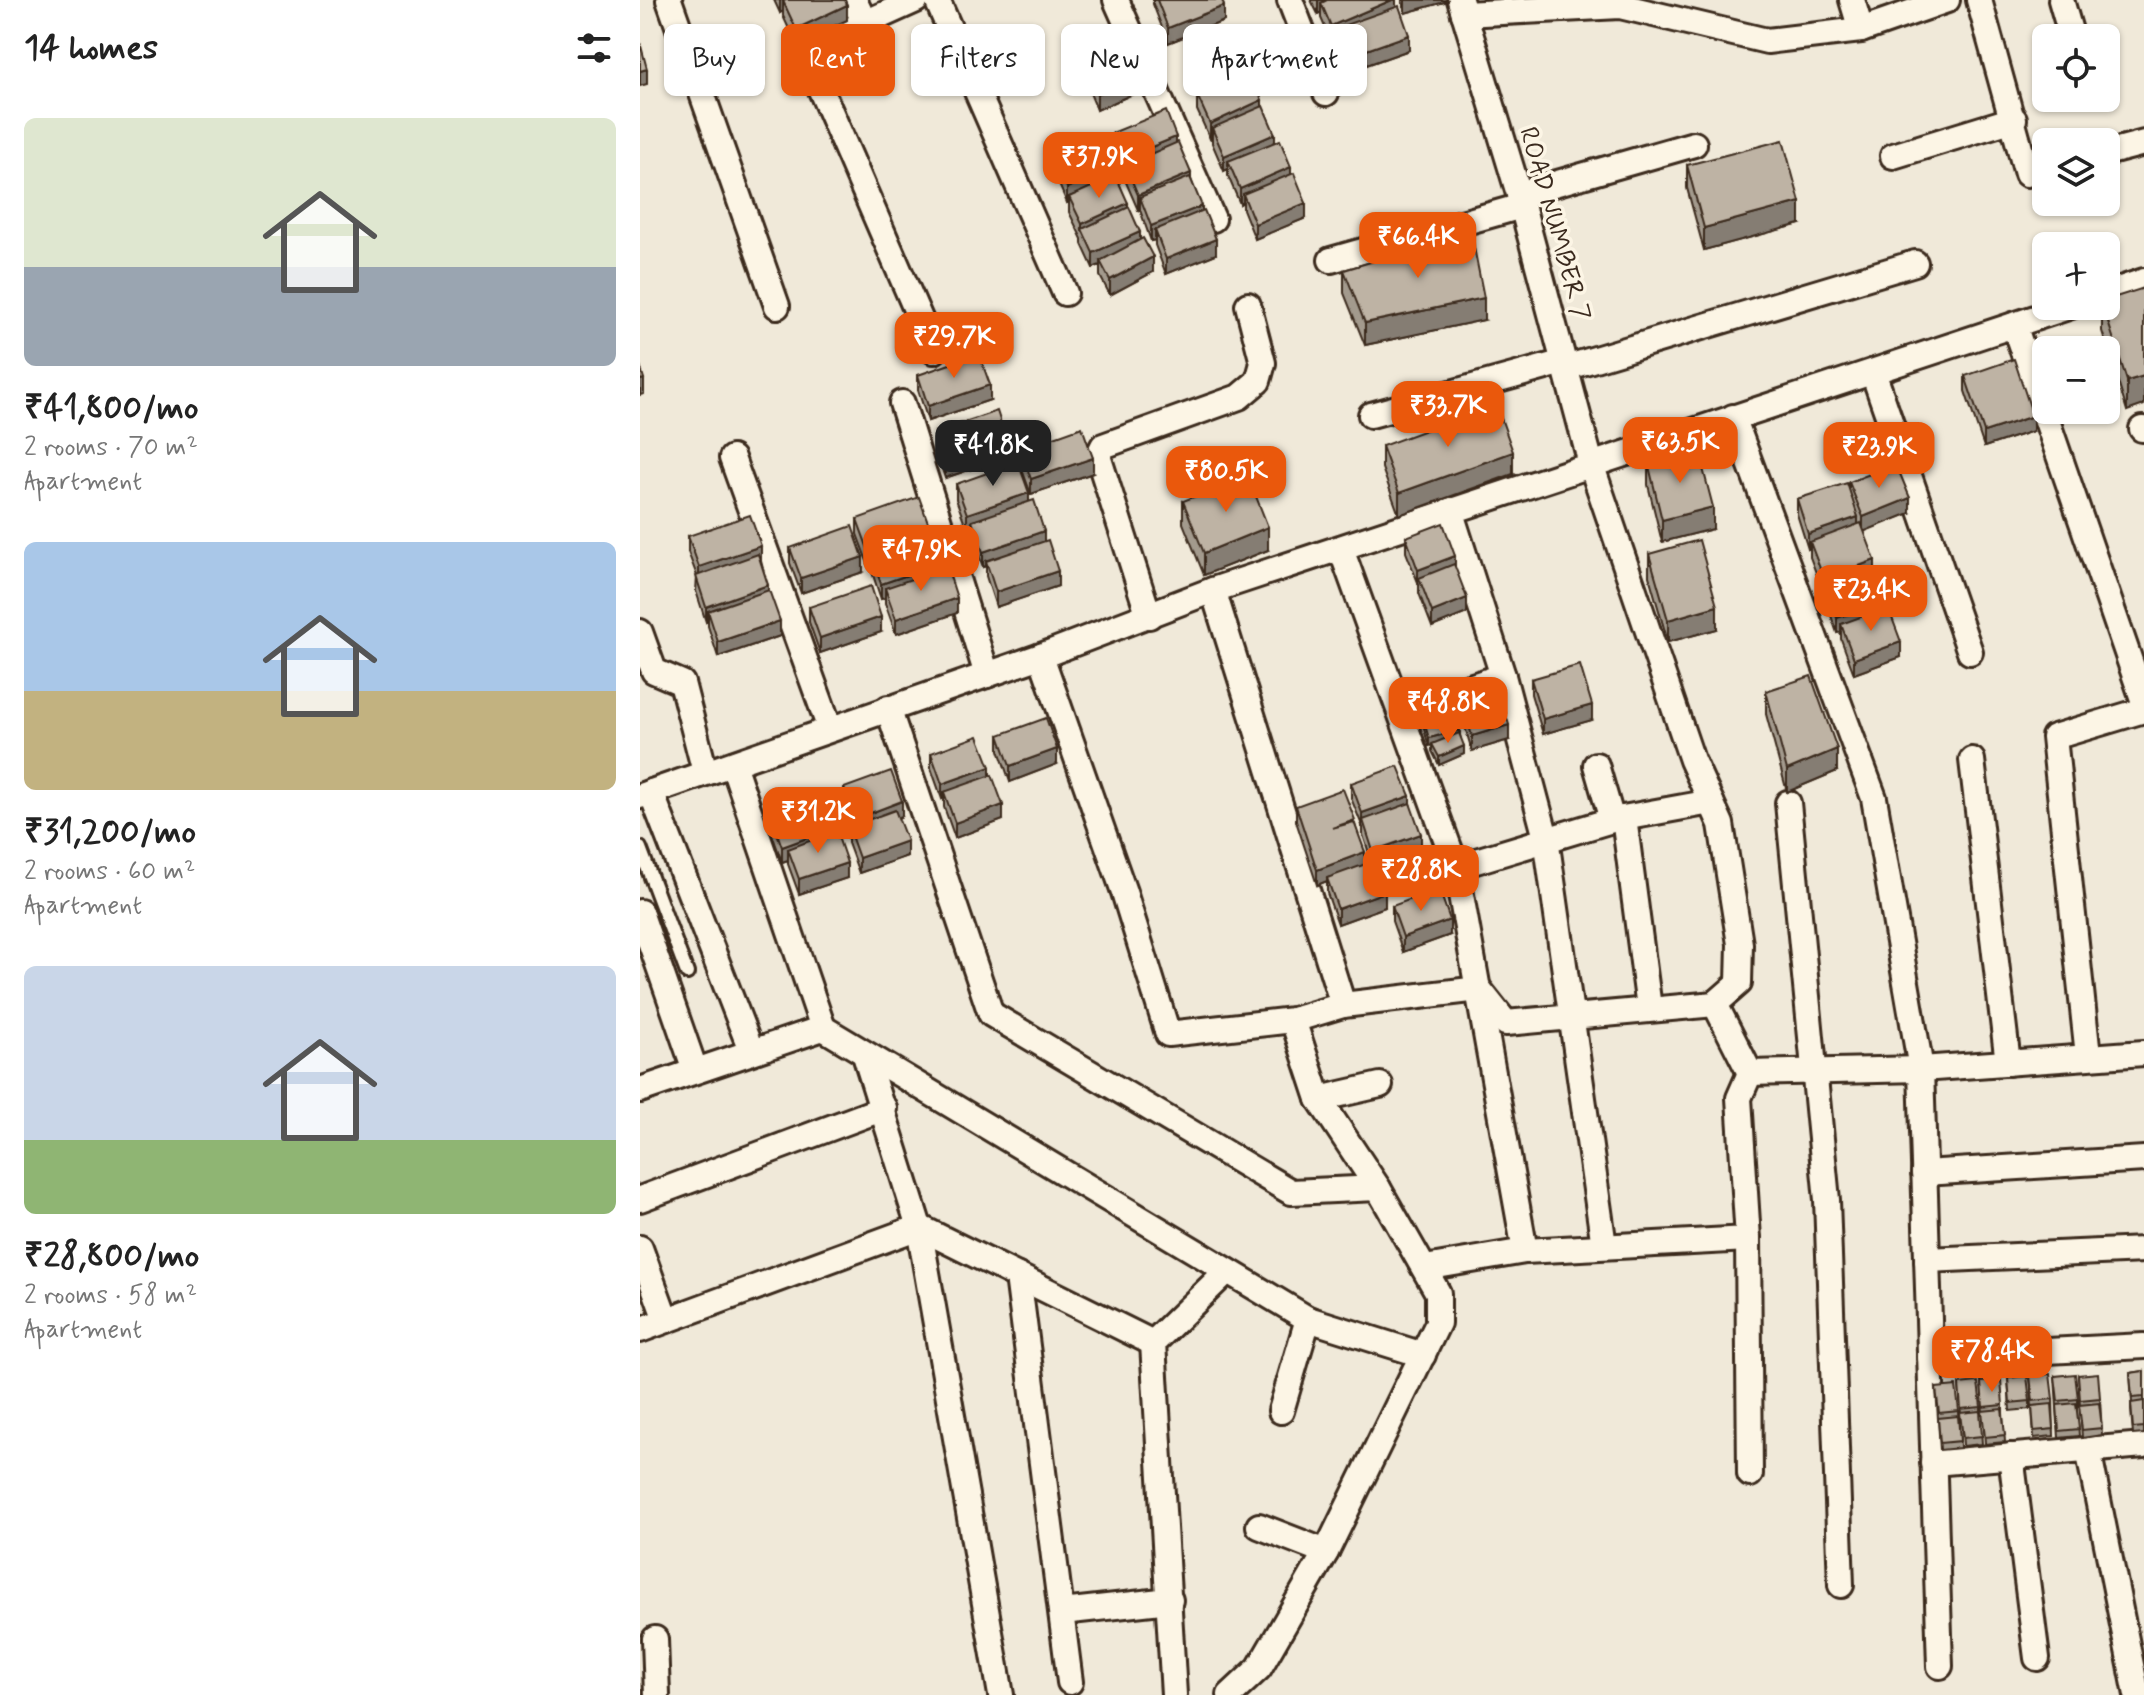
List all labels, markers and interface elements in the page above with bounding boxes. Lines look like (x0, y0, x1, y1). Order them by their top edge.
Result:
chip: Buy (664, 24, 765, 96)
chip: Rent (781, 24, 895, 96)
chip: Filters (911, 24, 1045, 96)
chip: New (1061, 24, 1167, 96)
chip: Apartment (1183, 24, 1367, 96)
map controls (2032, 24, 2120, 424)
button: locate (2032, 24, 2120, 112)
text: 14 homes (24, 26, 158, 71)
icon: filters (572, 26, 616, 70)
street label: ROAD NUMBER 7 (1510, 123, 1598, 325)
button: layers (2032, 128, 2120, 216)
pin: ₹37.9K (1034, 132, 1164, 200)
text: ₹37.9K (1061, 141, 1137, 175)
icon: home (248, 170, 392, 314)
pin: ₹66.4K (1353, 212, 1483, 280)
text: ₹66.4K (1377, 221, 1459, 255)
button: + (2032, 232, 2120, 320)
pin: ₹29.7K (889, 312, 1019, 380)
text: ₹29.7K (913, 321, 995, 355)
button: − (2032, 336, 2120, 424)
pin: ₹33.7K (1383, 381, 1513, 449)
text: ₹41,800/mo (24, 386, 198, 431)
text: ₹33.7K (1409, 390, 1487, 424)
pin: ₹63.5K (1615, 417, 1745, 485)
pin: ₹41.8K (928, 420, 1058, 488)
pin: ₹23.9K (1814, 422, 1944, 490)
text: ₹63.5K (1641, 426, 1719, 460)
text: ₹41.8K (953, 429, 1033, 463)
text: 2 rooms · 70 m² (24, 431, 198, 465)
text: ₹23.9K (1841, 431, 1917, 465)
pin: ₹80.5K (1161, 446, 1291, 514)
text: ₹80.5K (1184, 455, 1268, 489)
text: Apartment (24, 465, 142, 499)
pin: ₹47.9K (856, 525, 986, 593)
text: ₹47.9K (881, 534, 961, 568)
pin: ₹23.4K (1806, 565, 1936, 633)
text: ₹23.4K (1832, 574, 1910, 608)
icon: home (248, 594, 392, 738)
pin: ₹48.8K (1383, 677, 1513, 745)
text: ₹48.8K (1407, 686, 1489, 720)
pin: ₹31.2K (753, 787, 883, 855)
text: ₹31.2K (781, 796, 855, 830)
text: ₹31,200/mo (24, 810, 196, 855)
pin: ₹28.8K (1356, 845, 1486, 913)
text: ₹28.8K (1381, 854, 1461, 888)
text: 2 rooms · 60 m² (24, 855, 195, 889)
text: Apartment (24, 889, 142, 923)
icon: home (248, 1018, 392, 1162)
text: ₹28,800/mo (24, 1234, 199, 1279)
text: 2 rooms · 58 m² (24, 1279, 197, 1313)
text: Apartment (24, 1313, 142, 1347)
pin: ₹78.4K (1927, 1326, 2057, 1394)
text: ₹78.4K (1950, 1335, 2034, 1369)

